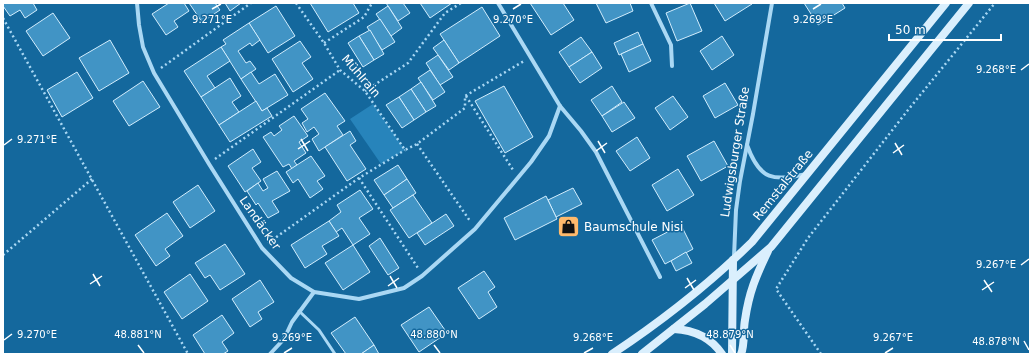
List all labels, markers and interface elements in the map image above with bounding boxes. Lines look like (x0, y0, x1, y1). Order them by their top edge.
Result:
text: 9.271°E (192, 14, 232, 25)
text: 9.270°E (493, 14, 533, 25)
text: 9.269°E (793, 14, 833, 25)
scale bar (889, 16, 1001, 42)
text: 50 m (895, 23, 926, 37)
street label: Mühlrain (339, 52, 383, 100)
text: 9.268°E (976, 64, 1016, 75)
street label: Ludwigsburger Straße (718, 86, 752, 218)
text: 9.271°E (17, 134, 57, 145)
street label: Remstalstraße (750, 147, 816, 223)
street label: Landäcker (236, 194, 284, 252)
shop icon: Baumschule Nisi (556, 214, 582, 240)
place label: Baumschule Nisi (584, 220, 683, 234)
text: 9.267°E (976, 259, 1016, 270)
text: 9.270°E (17, 329, 57, 340)
text: 48.881°N (114, 329, 162, 340)
text: 48.880°N (410, 329, 458, 340)
text: 48.879°N (706, 329, 754, 340)
text: 9.269°E (272, 332, 312, 343)
text: 9.268°E (573, 332, 613, 343)
text: 9.267°E (873, 332, 913, 343)
text: 48.878°N (972, 336, 1020, 347)

